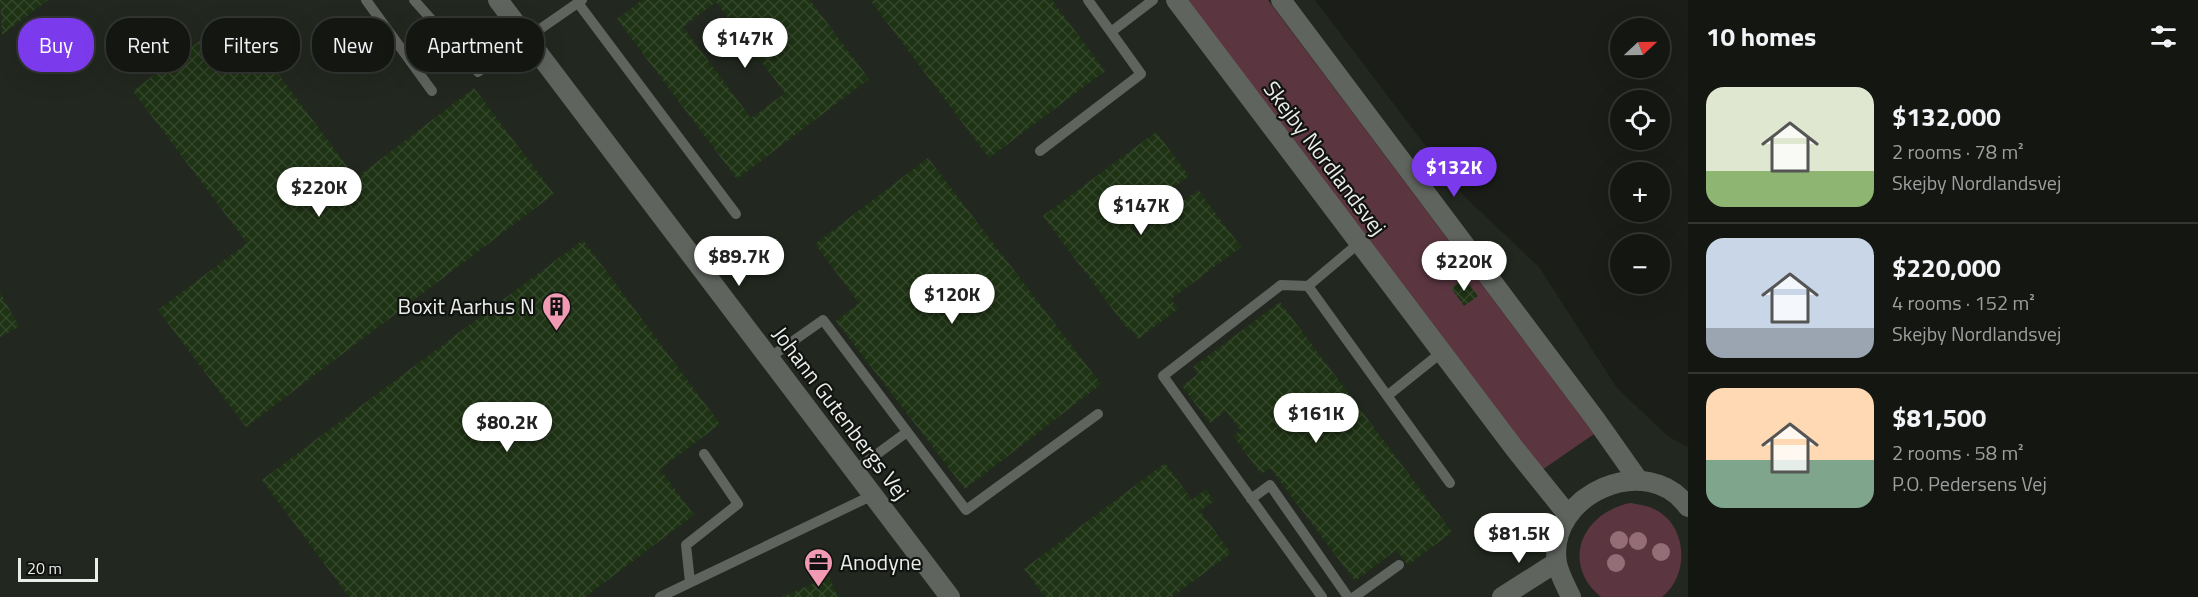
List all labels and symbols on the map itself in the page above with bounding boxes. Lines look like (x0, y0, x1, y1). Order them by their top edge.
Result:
pin: $147K (703, 18, 787, 69)
north arrow (1610, 18, 1670, 78)
street label: Skejby Nordlandsvej (1255, 73, 1395, 243)
pin: $132K (1412, 147, 1496, 198)
pin: $220K (277, 167, 361, 218)
pin: $147K (1099, 185, 1183, 236)
pin: $89.7K (690, 236, 788, 287)
pin: $220K (1422, 241, 1506, 292)
pin: $120K (910, 274, 994, 325)
place label: Boxit Aarhus N (398, 289, 535, 323)
building icon: Boxit Aarhus N (540, 290, 572, 332)
street label: Johann Gutenbergs Vej (764, 319, 918, 507)
pin: $161K (1274, 393, 1358, 444)
pin: $80.2K (458, 402, 556, 453)
pin: $81.5K (1470, 513, 1568, 564)
place label: Anodyne (840, 545, 922, 579)
office icon: Anodyne (803, 546, 835, 588)
scale bar (18, 555, 98, 582)

